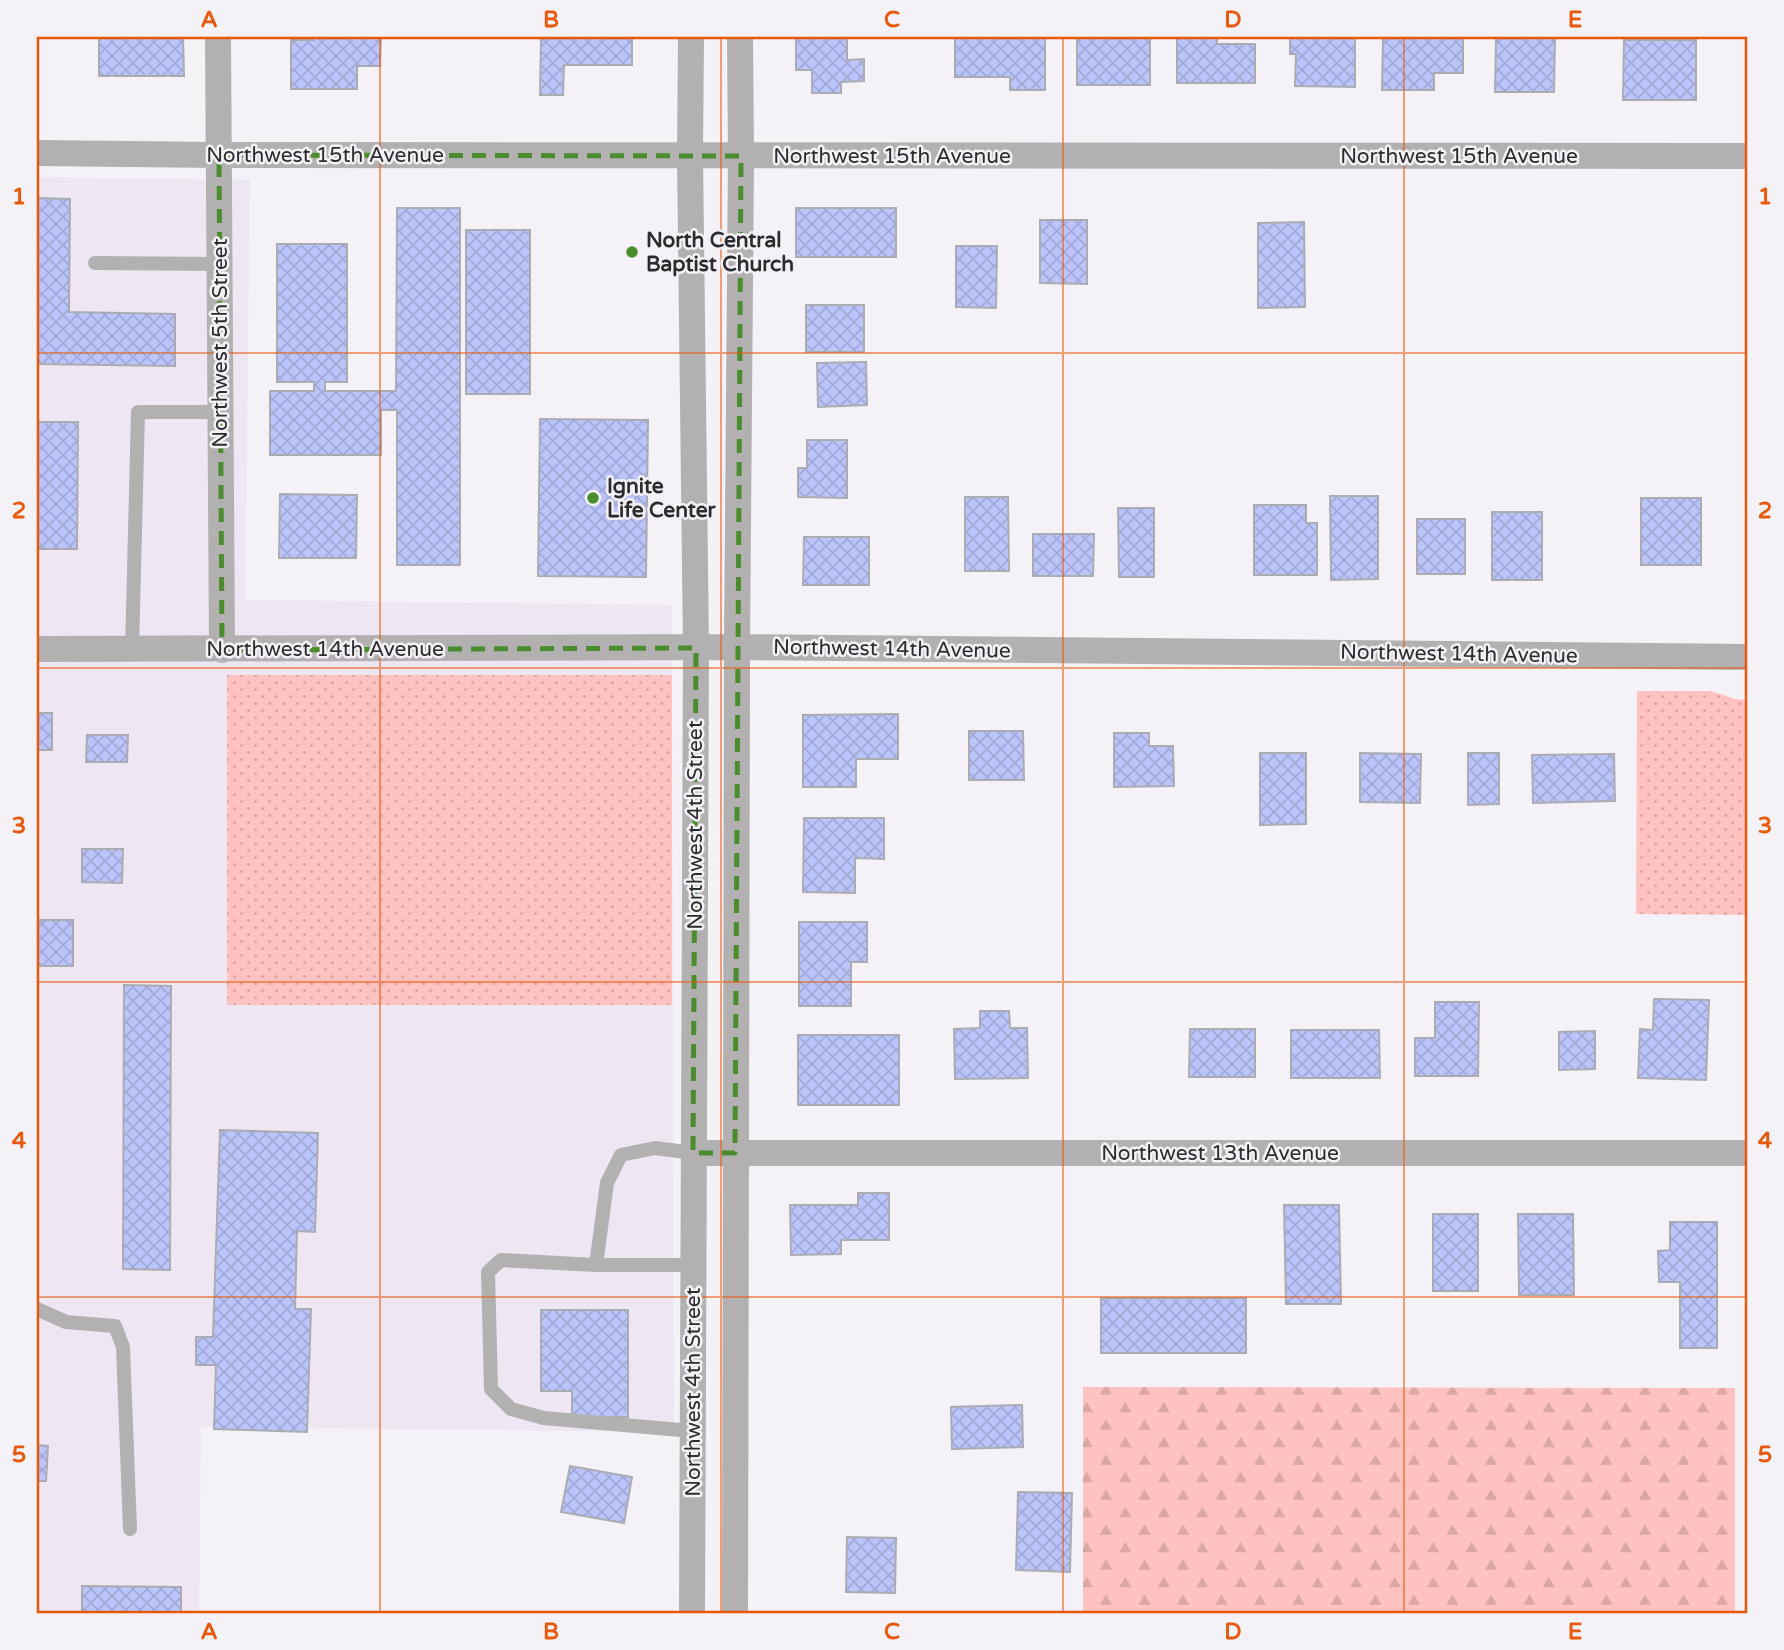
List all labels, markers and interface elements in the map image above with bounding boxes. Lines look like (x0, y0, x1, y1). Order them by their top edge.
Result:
text: A (200, 6, 218, 34)
text: B (543, 6, 559, 34)
text: C (884, 6, 900, 34)
text: D (1224, 6, 1242, 34)
text: E (1568, 6, 1582, 34)
street label: Northwest 15th Avenue (206, 143, 444, 168)
street label: Northwest 15th Avenue (773, 144, 1011, 169)
street label: Northwest 15th Avenue (1340, 144, 1578, 169)
text: 1 (12, 183, 26, 211)
text: 1 (1758, 183, 1772, 211)
place label: North Central Baptist Church (646, 228, 794, 277)
street label: Northwest 5th Street (208, 238, 233, 448)
marker: North Central Baptist Church (624, 244, 640, 260)
place label: Ignite Life Center (607, 474, 717, 523)
marker: Ignite Life Center (585, 490, 601, 506)
text: 2 (12, 497, 26, 525)
text: 2 (1758, 497, 1772, 525)
street label: Northwest 14th Avenue (773, 634, 1011, 664)
street label: Northwest 14th Avenue (206, 637, 444, 662)
street label: Northwest 14th Avenue (1340, 639, 1578, 669)
street label: Northwest 4th Street (683, 720, 708, 930)
text: 3 (12, 812, 26, 840)
text: 3 (1758, 812, 1772, 840)
text: 4 (12, 1127, 27, 1155)
text: 4 (1758, 1127, 1773, 1155)
street label: Northwest 13th Avenue (1101, 1141, 1339, 1166)
street label: Northwest 4th Street (681, 1287, 706, 1497)
text: 5 (12, 1441, 26, 1469)
text: 5 (1758, 1441, 1772, 1469)
text: A (200, 1618, 218, 1646)
text: B (543, 1618, 559, 1646)
text: C (884, 1618, 900, 1646)
text: D (1224, 1618, 1242, 1646)
text: E (1568, 1618, 1582, 1646)

